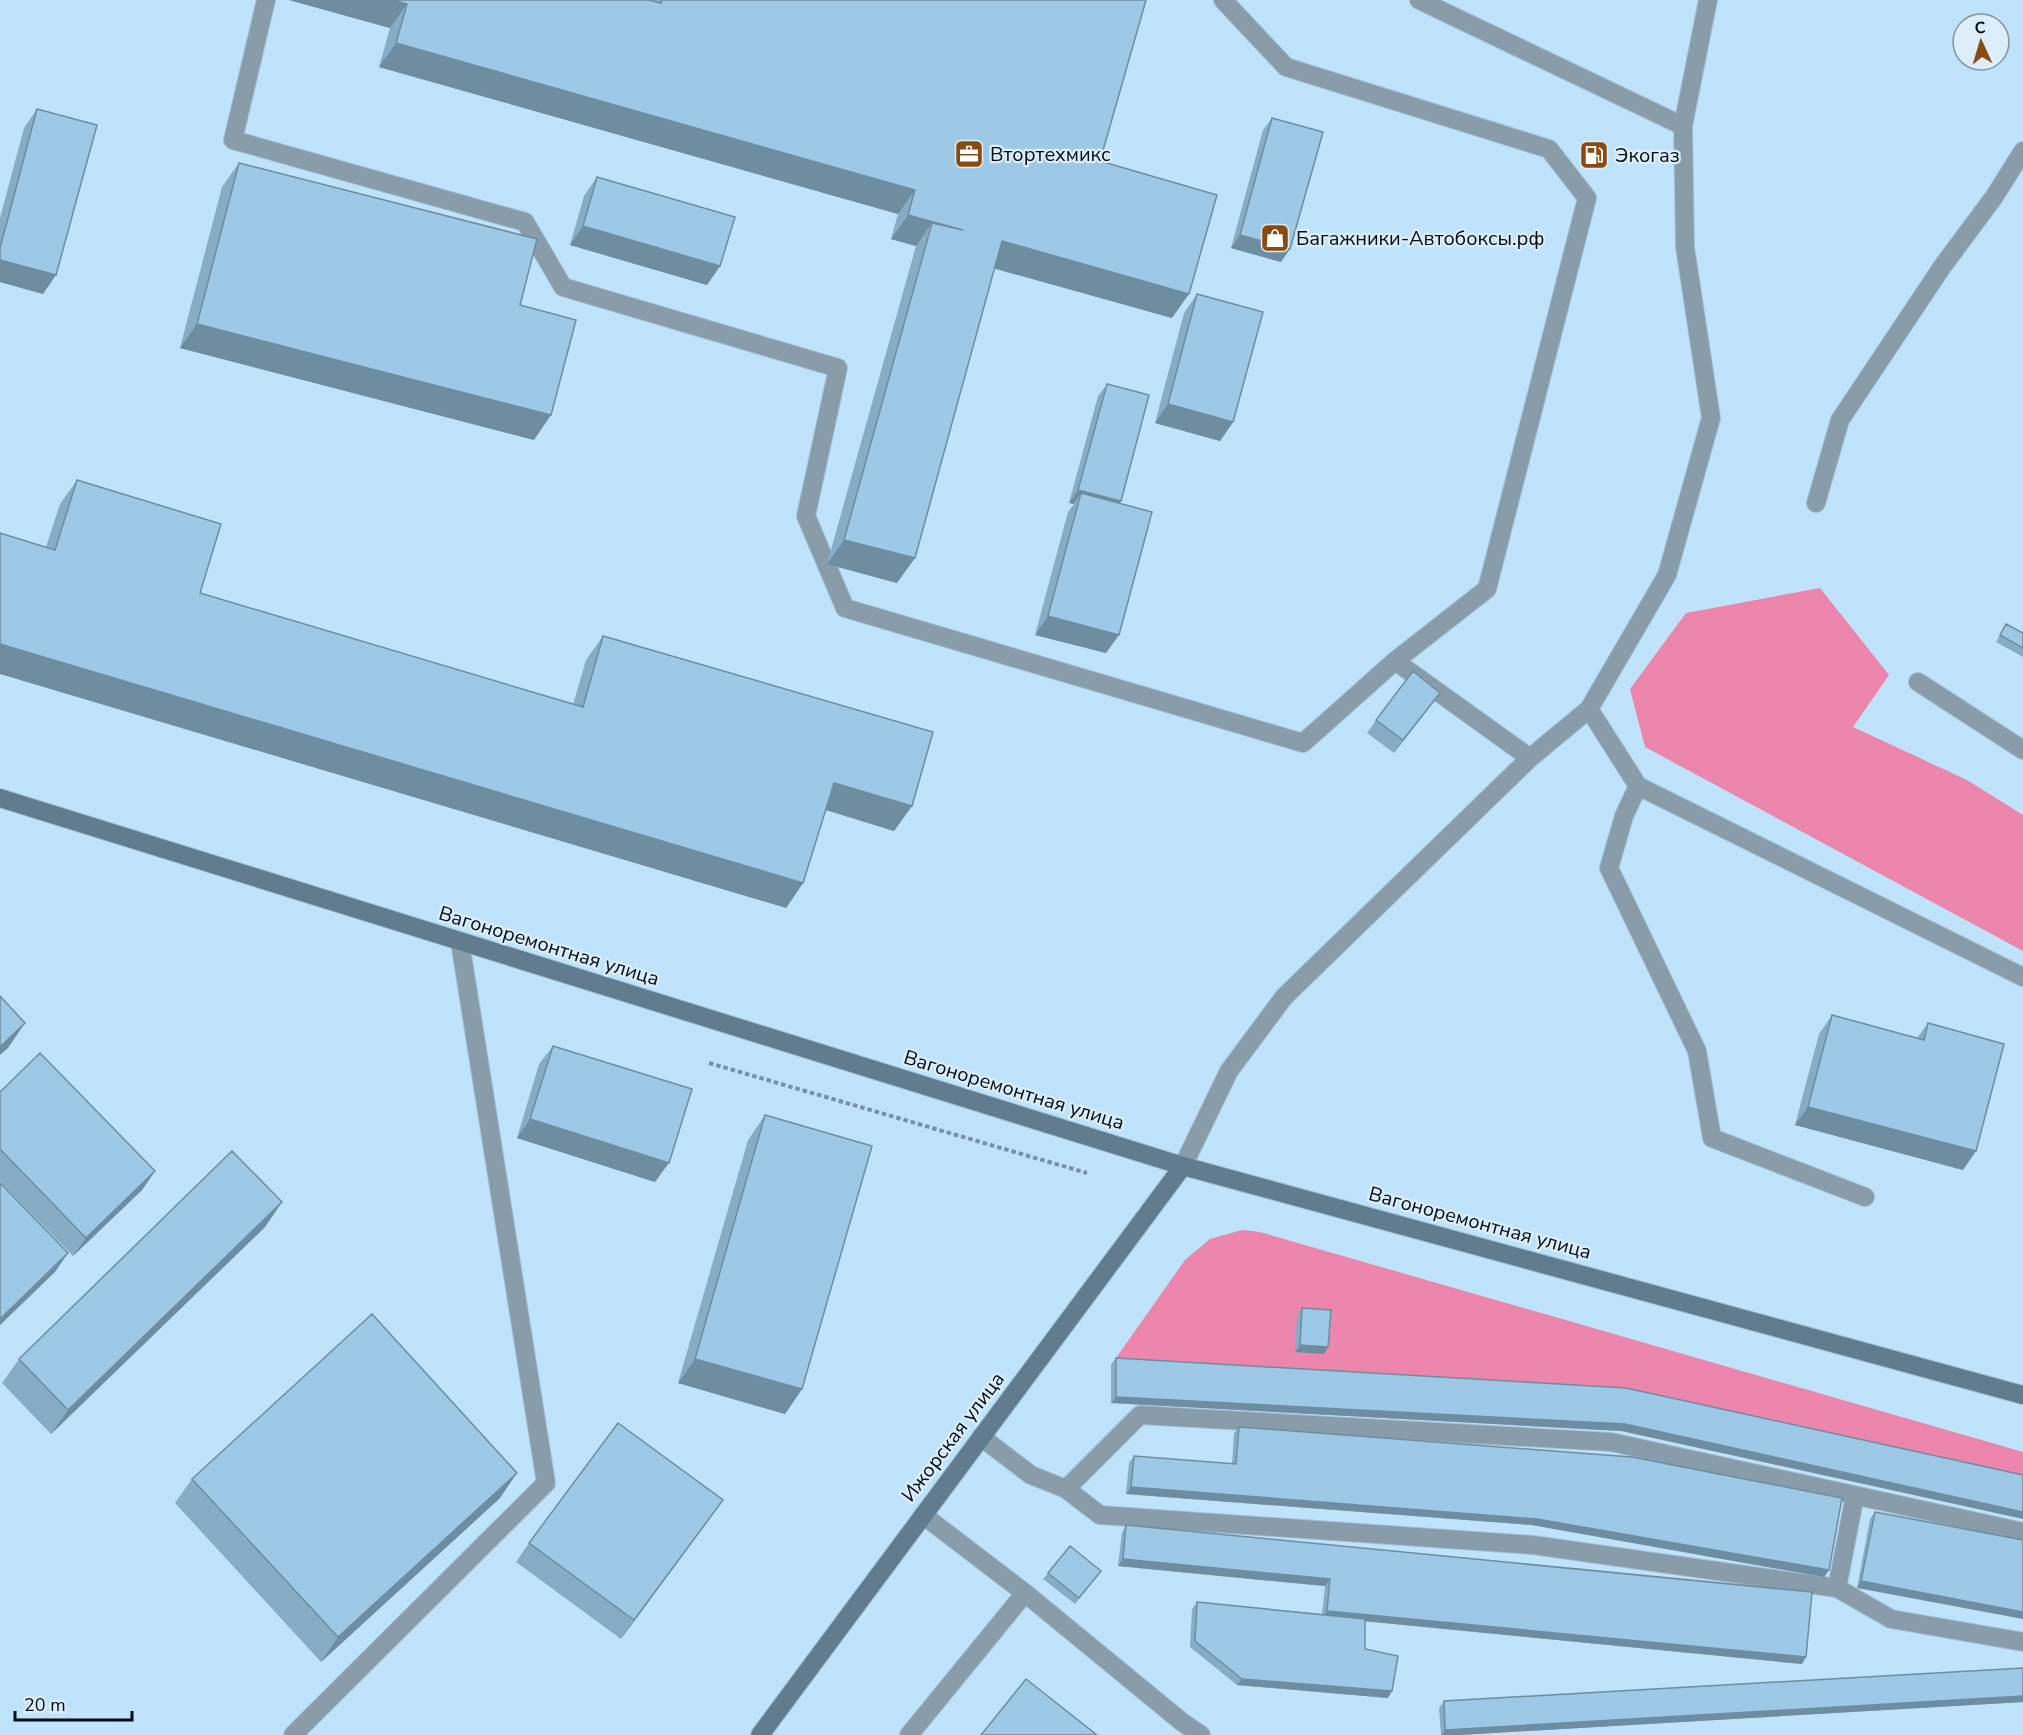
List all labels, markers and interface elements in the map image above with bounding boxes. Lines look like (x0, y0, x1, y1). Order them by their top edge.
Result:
north arrow (1951, 12, 2011, 72)
text: С (1974, 17, 1986, 39)
office icon: Втортехмикс (953, 138, 985, 170)
fuel station icon: Экогаз (1578, 139, 1610, 171)
place label: Втортехмикс (990, 141, 1111, 168)
place label: Экогаз (1615, 142, 1680, 169)
shop icon: Багажники-Автобоксы.рф (1259, 222, 1291, 254)
place label: Багажники-Автобоксы.рф (1296, 225, 1544, 252)
street label: Вагоноремонтная улица (435, 900, 663, 992)
street label: Вагоноремонтная улица (900, 1044, 1128, 1136)
street label: Вагоноремонтная улица (1366, 1180, 1594, 1266)
street label: Ижорская улица (895, 1367, 1011, 1507)
scale bar (15, 1684, 132, 1722)
text: 20 m (24, 1693, 66, 1717)

